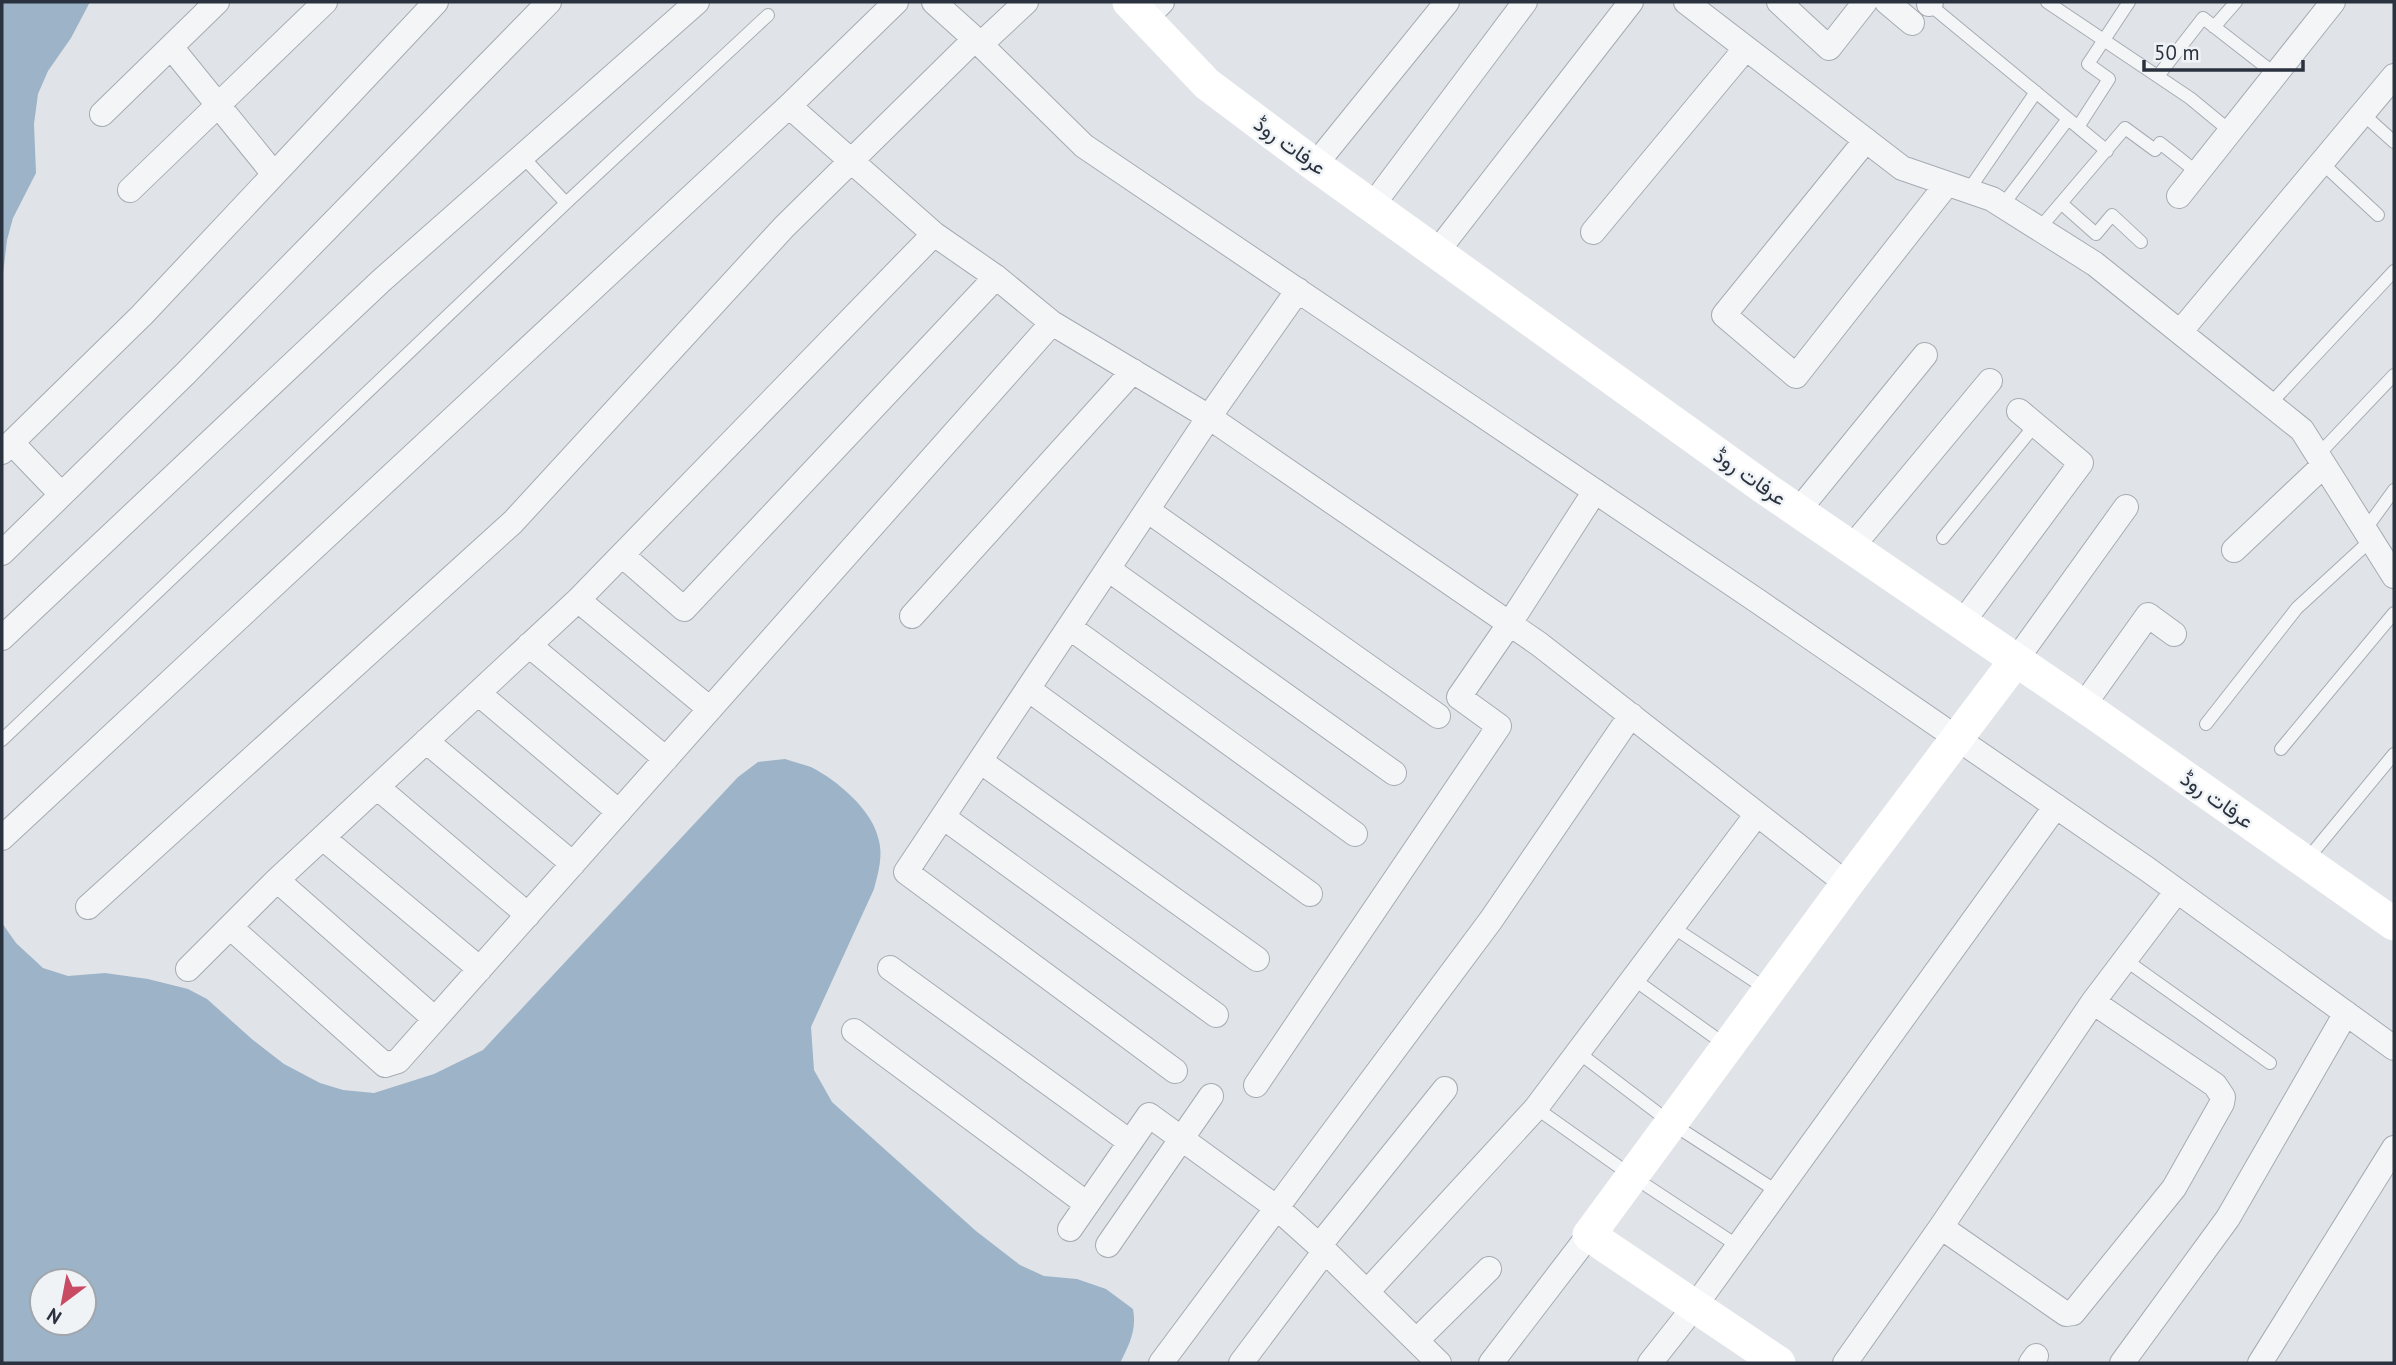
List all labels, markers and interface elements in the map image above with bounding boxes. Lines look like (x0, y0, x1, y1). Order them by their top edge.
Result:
scale bar (2144, 28, 2303, 72)
text: 50 m (2154, 39, 2200, 66)
street label: عرفات روڈ (1249, 110, 1332, 181)
street label: عرفات روڈ (1709, 442, 1792, 511)
street label: عرفات روڈ (2176, 765, 2259, 834)
north arrow (28, 1267, 98, 1337)
text: N (42, 1303, 66, 1330)

